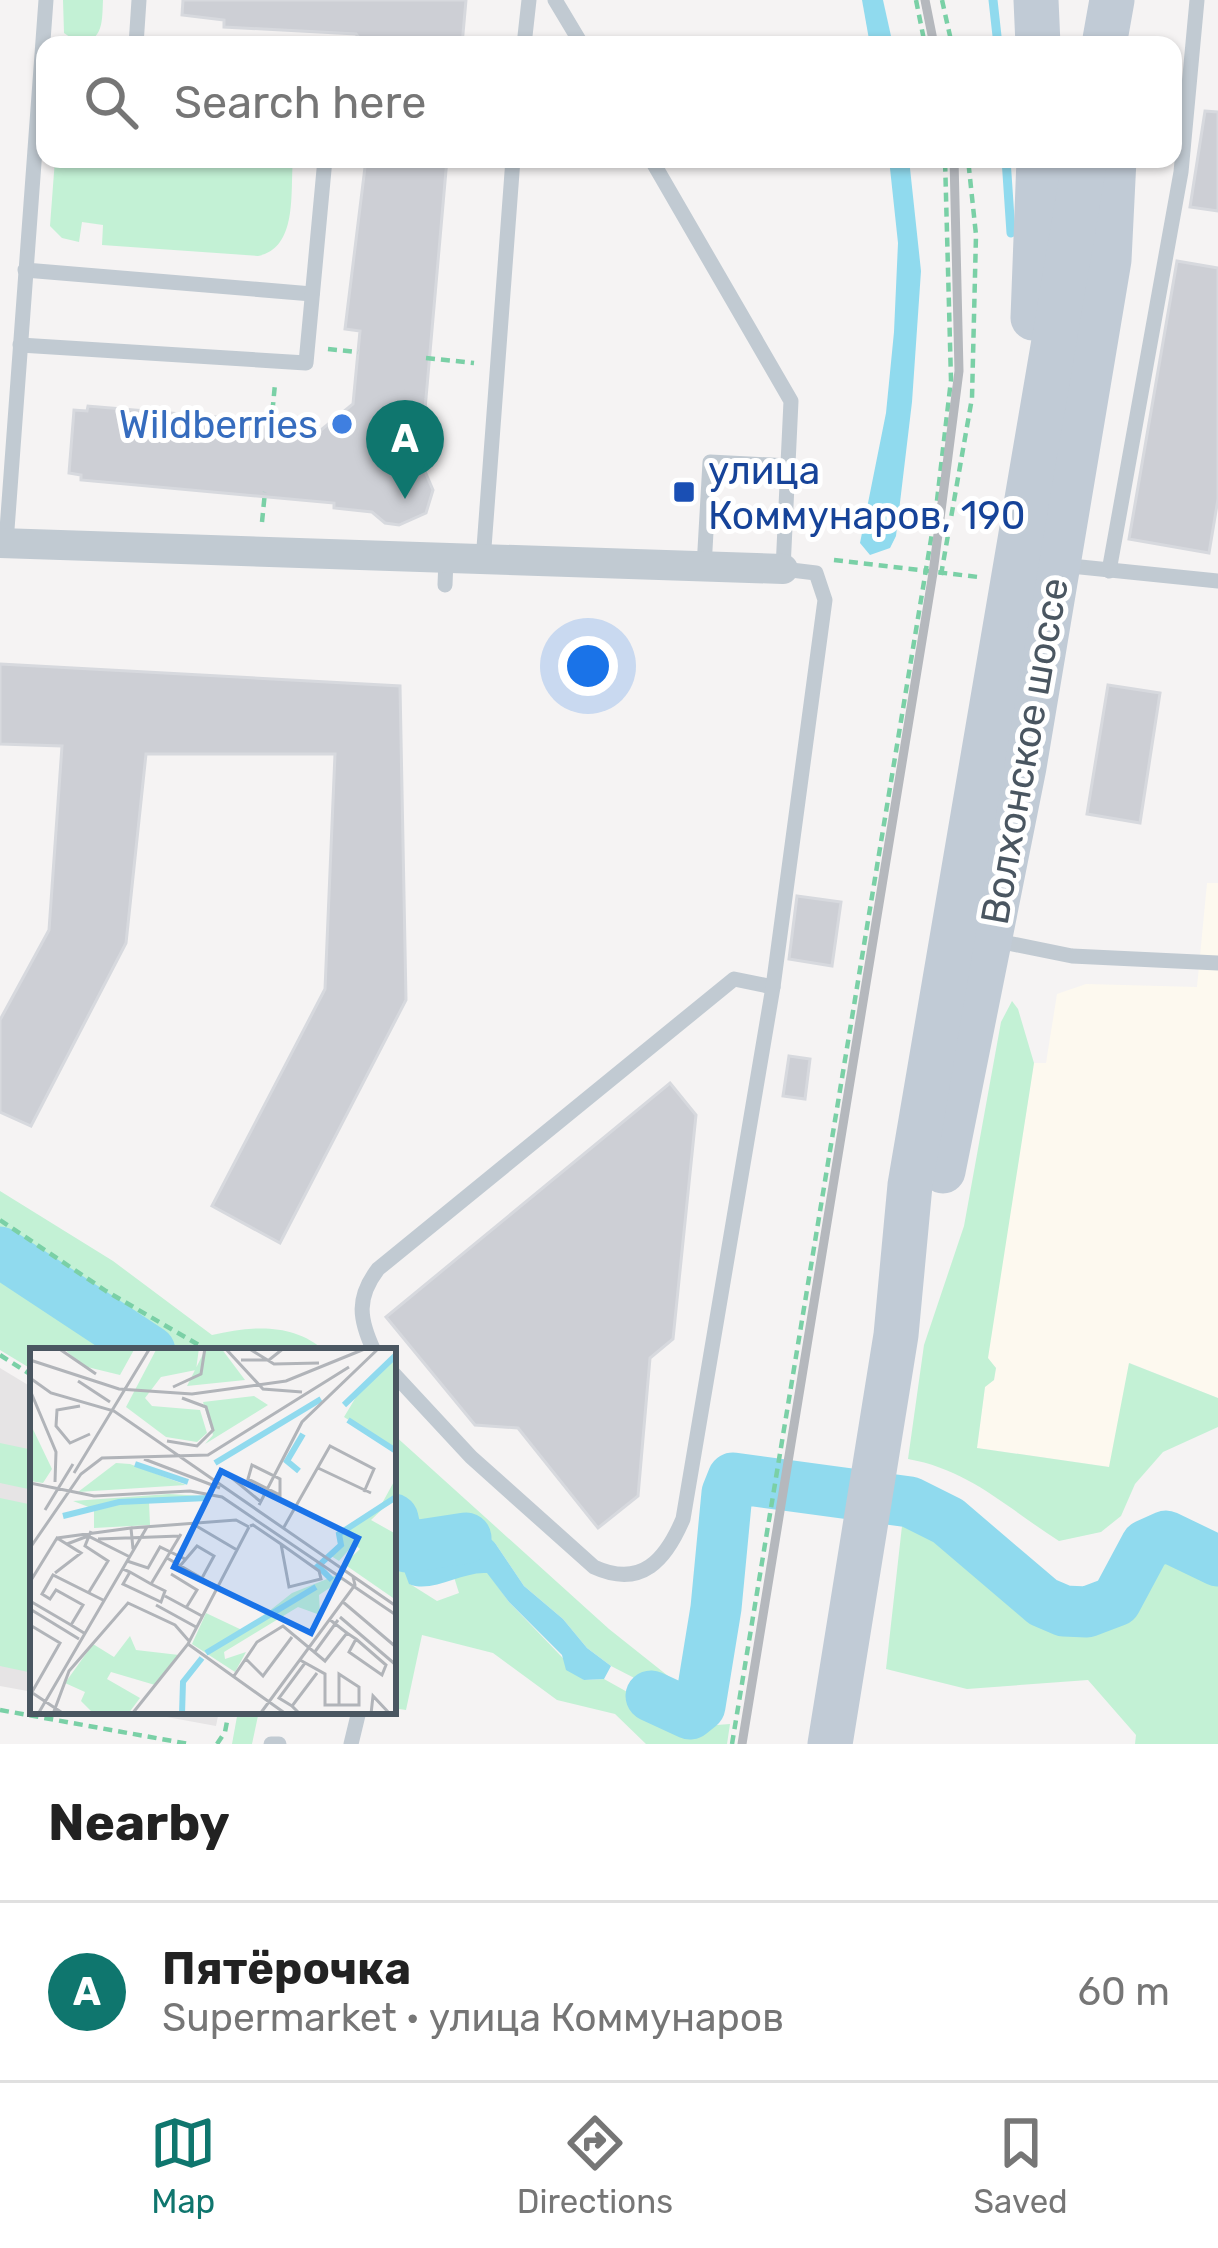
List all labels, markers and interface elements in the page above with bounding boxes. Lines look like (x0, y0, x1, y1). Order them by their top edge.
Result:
search box (36, 36, 1182, 168)
icon: search (78, 69, 144, 135)
text: Search here (174, 76, 426, 129)
pin: A (366, 400, 444, 499)
place label: Wildberries (119, 402, 318, 448)
marker: Wildberries (329, 411, 355, 437)
place label: улица Коммунаров, 190 (708, 448, 1025, 539)
marker: улица Коммунаров, 190 (671, 479, 697, 505)
street label: Волхонское шоссе (972, 574, 1078, 928)
your location (558, 636, 618, 696)
inset map (30, 1348, 396, 1714)
text: Nearby (48, 1792, 230, 1853)
text: Пятёрочка (162, 1942, 411, 1995)
text: A (73, 1969, 101, 2015)
text: 60 m (1077, 1969, 1170, 2015)
text: Supermarket · улица Коммунаров (162, 1995, 784, 2041)
tab: Map (150, 2110, 216, 2221)
tab: Directions (517, 2110, 673, 2221)
tab: Saved (974, 2110, 1068, 2221)

